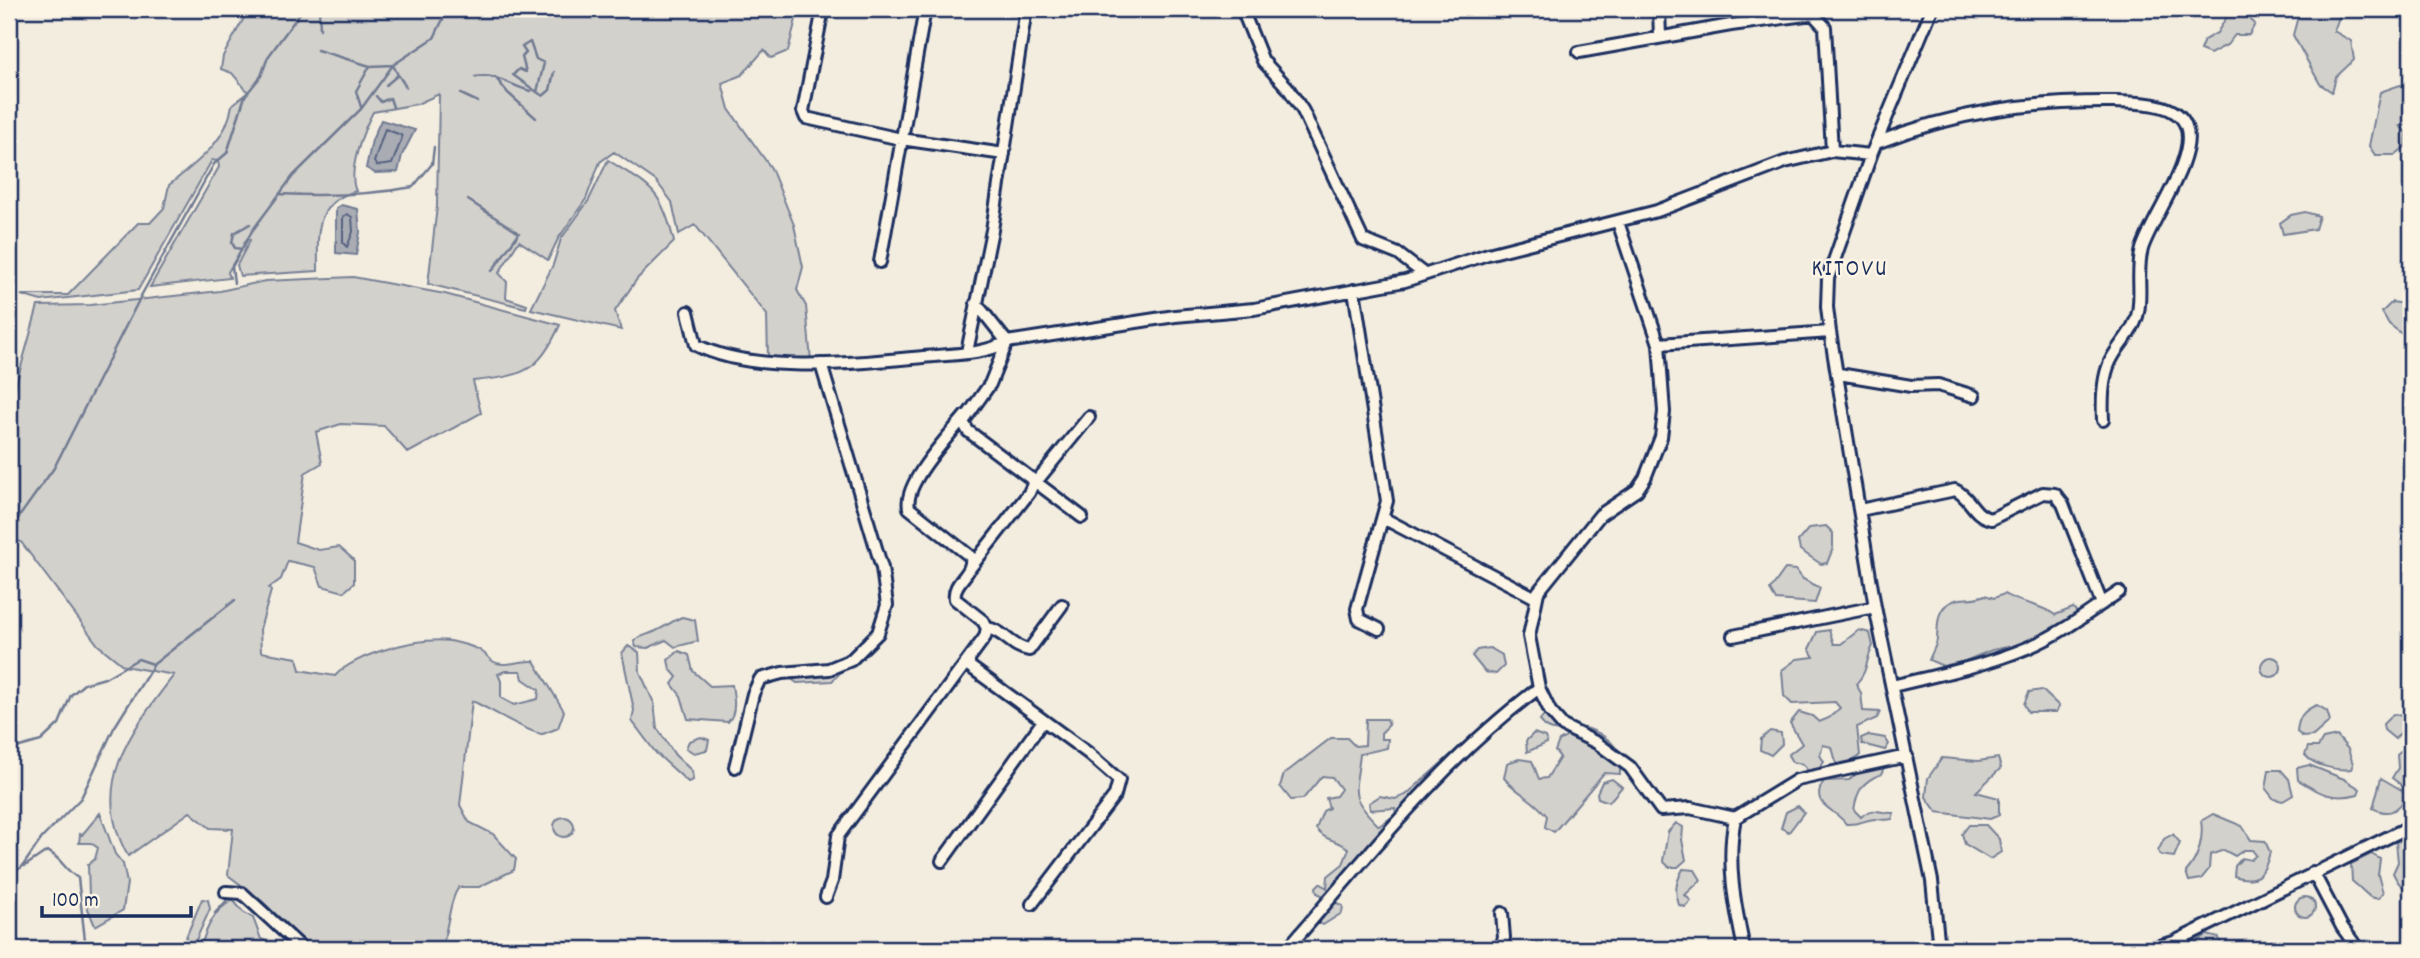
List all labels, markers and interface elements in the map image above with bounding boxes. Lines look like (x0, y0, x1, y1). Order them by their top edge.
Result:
district label: KITOVU (1811, 253, 1889, 287)
scale bar (42, 874, 191, 918)
text: 100 m (52, 887, 99, 917)

